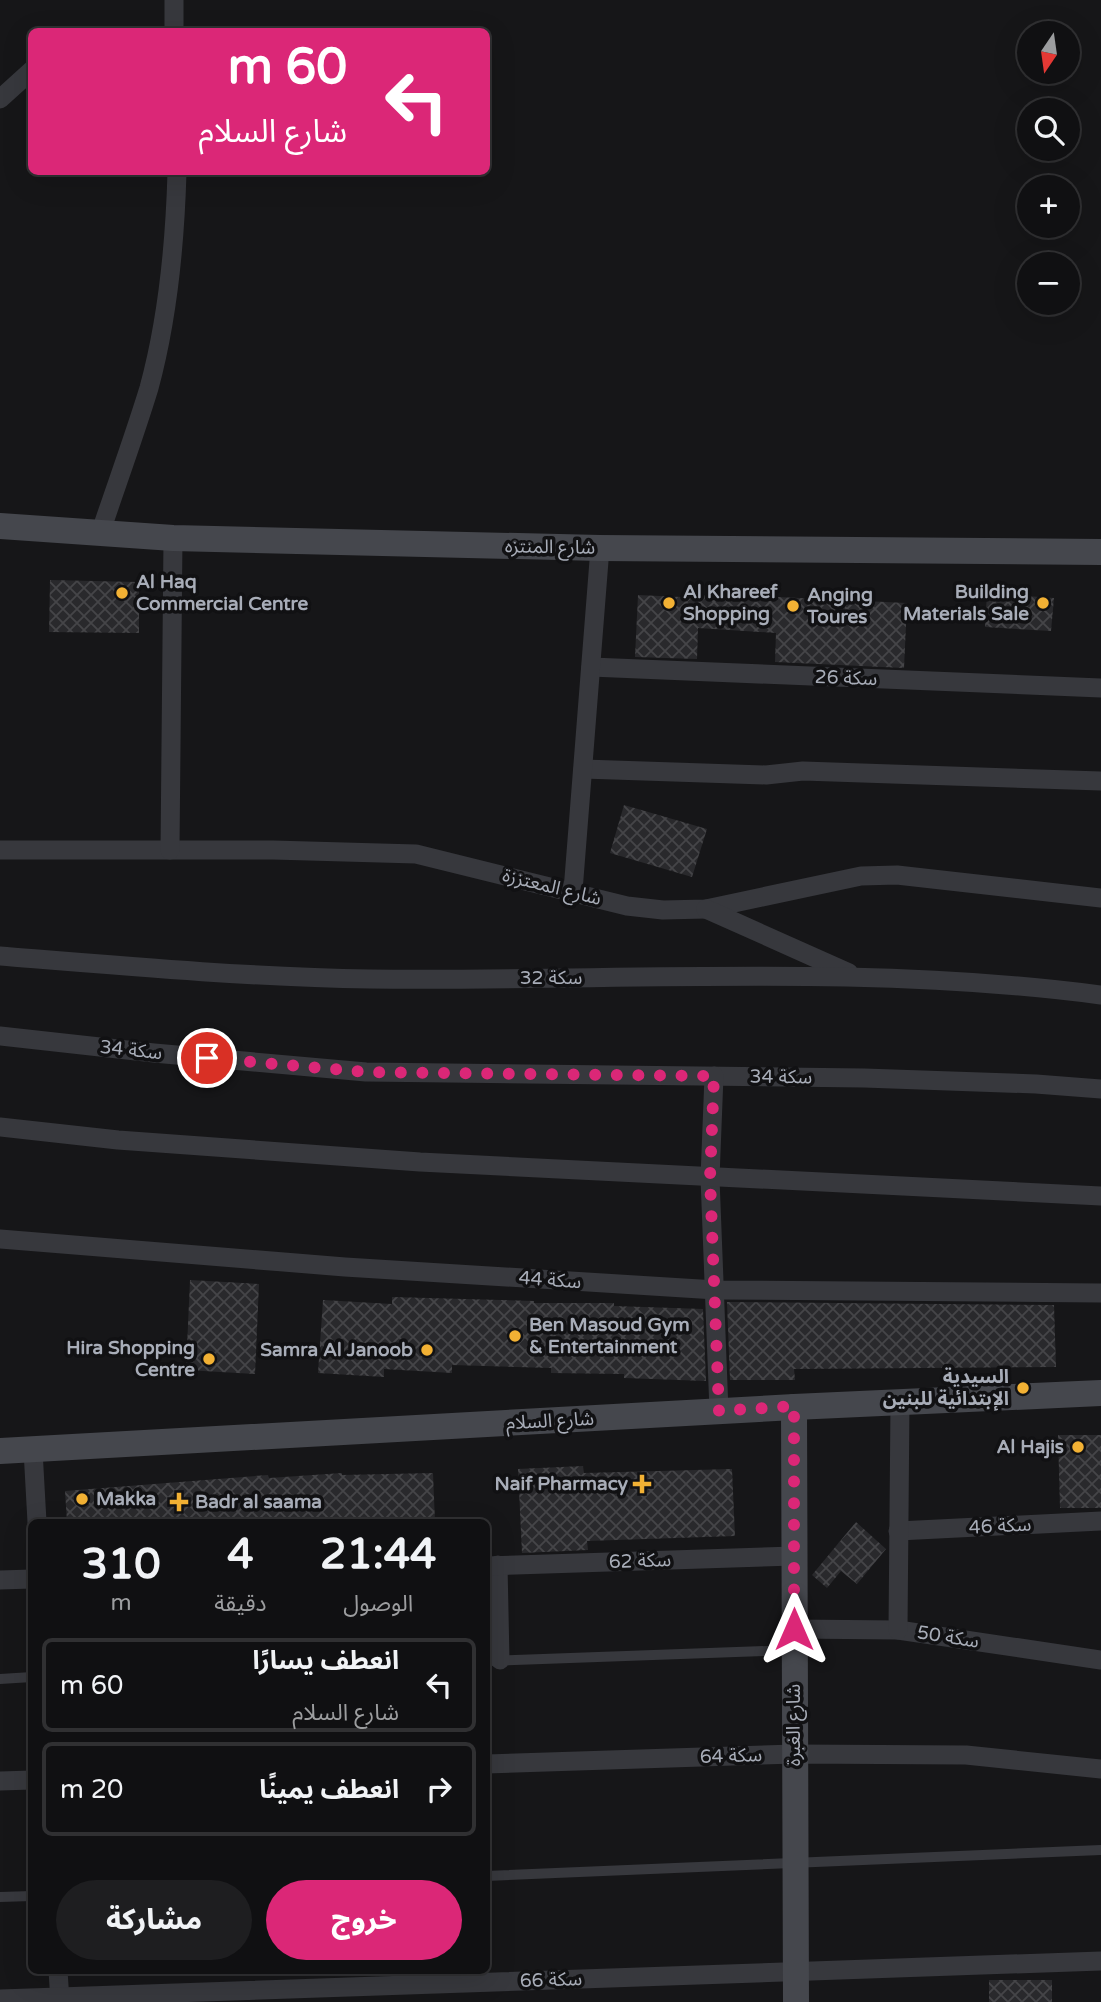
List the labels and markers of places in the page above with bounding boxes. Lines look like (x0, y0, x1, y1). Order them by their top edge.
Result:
place label: Al Haq Commercial Centre (136, 571, 309, 615)
place label: Al Khareef Shopping (683, 581, 778, 626)
place label: Building Materials Sale (903, 581, 1029, 625)
place label: Anging Toures (806, 584, 873, 628)
marker: Al Haq Commercial Centre (114, 585, 130, 601)
marker: Al Khareef Shopping (661, 595, 677, 611)
marker: Building Materials Sale (1035, 595, 1051, 611)
marker: Anging Toures (785, 598, 801, 614)
pin (177, 1028, 237, 1088)
place label: Ben Masoud Gym & Entertainment (529, 1314, 690, 1358)
marker: Ben Masoud Gym & Entertainment (507, 1328, 523, 1344)
place label: Hira Shopping Centre (66, 1337, 195, 1381)
place label: Samra Al Janoob (260, 1339, 413, 1361)
marker: Samra Al Janoob (419, 1342, 435, 1358)
marker: Hira Shopping Centre (201, 1351, 217, 1367)
place label: السيدية الإبتدائية للبنين (883, 1366, 1009, 1411)
marker: السيدية الإبتدائية للبنين (1015, 1380, 1031, 1396)
place label: Al Hajis (997, 1436, 1064, 1459)
marker: Al Hajis (1070, 1439, 1086, 1455)
place label: Naif Pharmacy (495, 1473, 629, 1496)
marker: Naif Pharmacy (634, 1476, 650, 1492)
place label: Makka (96, 1488, 156, 1510)
marker: Makka (74, 1491, 90, 1507)
place label: Badr al saama (195, 1491, 322, 1513)
marker: Badr al saama (169, 1492, 189, 1512)

